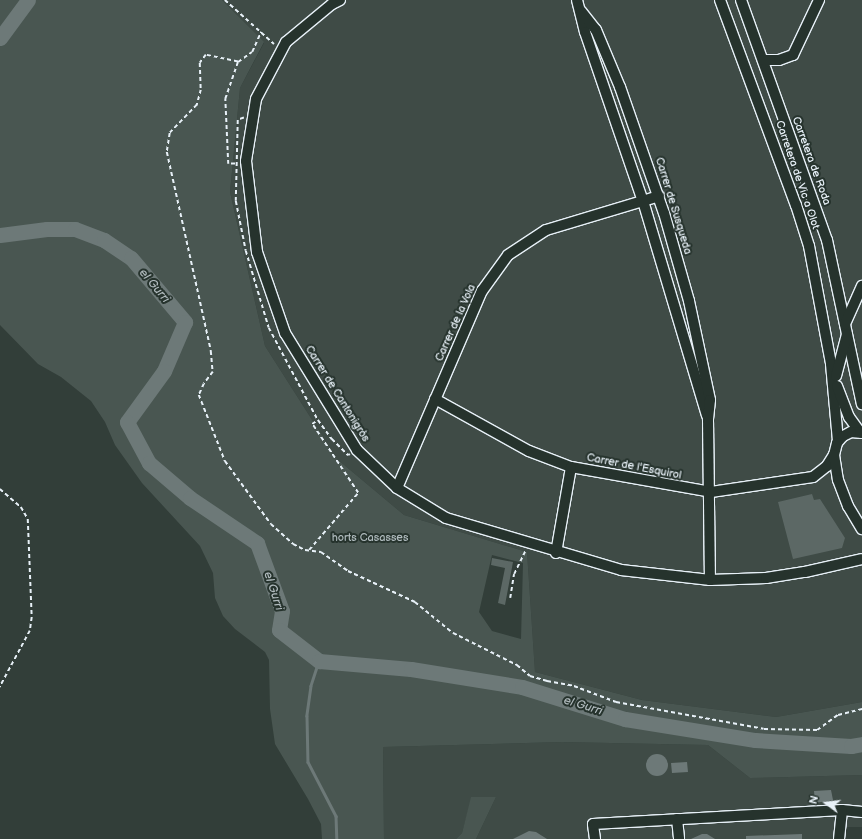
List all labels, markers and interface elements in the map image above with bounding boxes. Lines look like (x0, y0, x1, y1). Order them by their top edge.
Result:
street label: Carretera de Roda (789, 115, 833, 207)
street label: Carretera de Vic a Olot (772, 119, 822, 231)
street label: Carrer de Susqueda (652, 156, 694, 256)
water label: el Gurri (136, 266, 172, 306)
street label: Carrer de la Vola (433, 282, 479, 364)
street label: Carrer de Cantonigròs (302, 343, 372, 445)
street label: Carrer de l'Esquirol (586, 451, 682, 483)
park label: horts Casasses (332, 531, 408, 545)
water label: el Gurri (260, 570, 286, 612)
water label: el Gurri (562, 693, 604, 719)
north arrow (806, 783, 846, 823)
text: N (807, 794, 821, 805)

